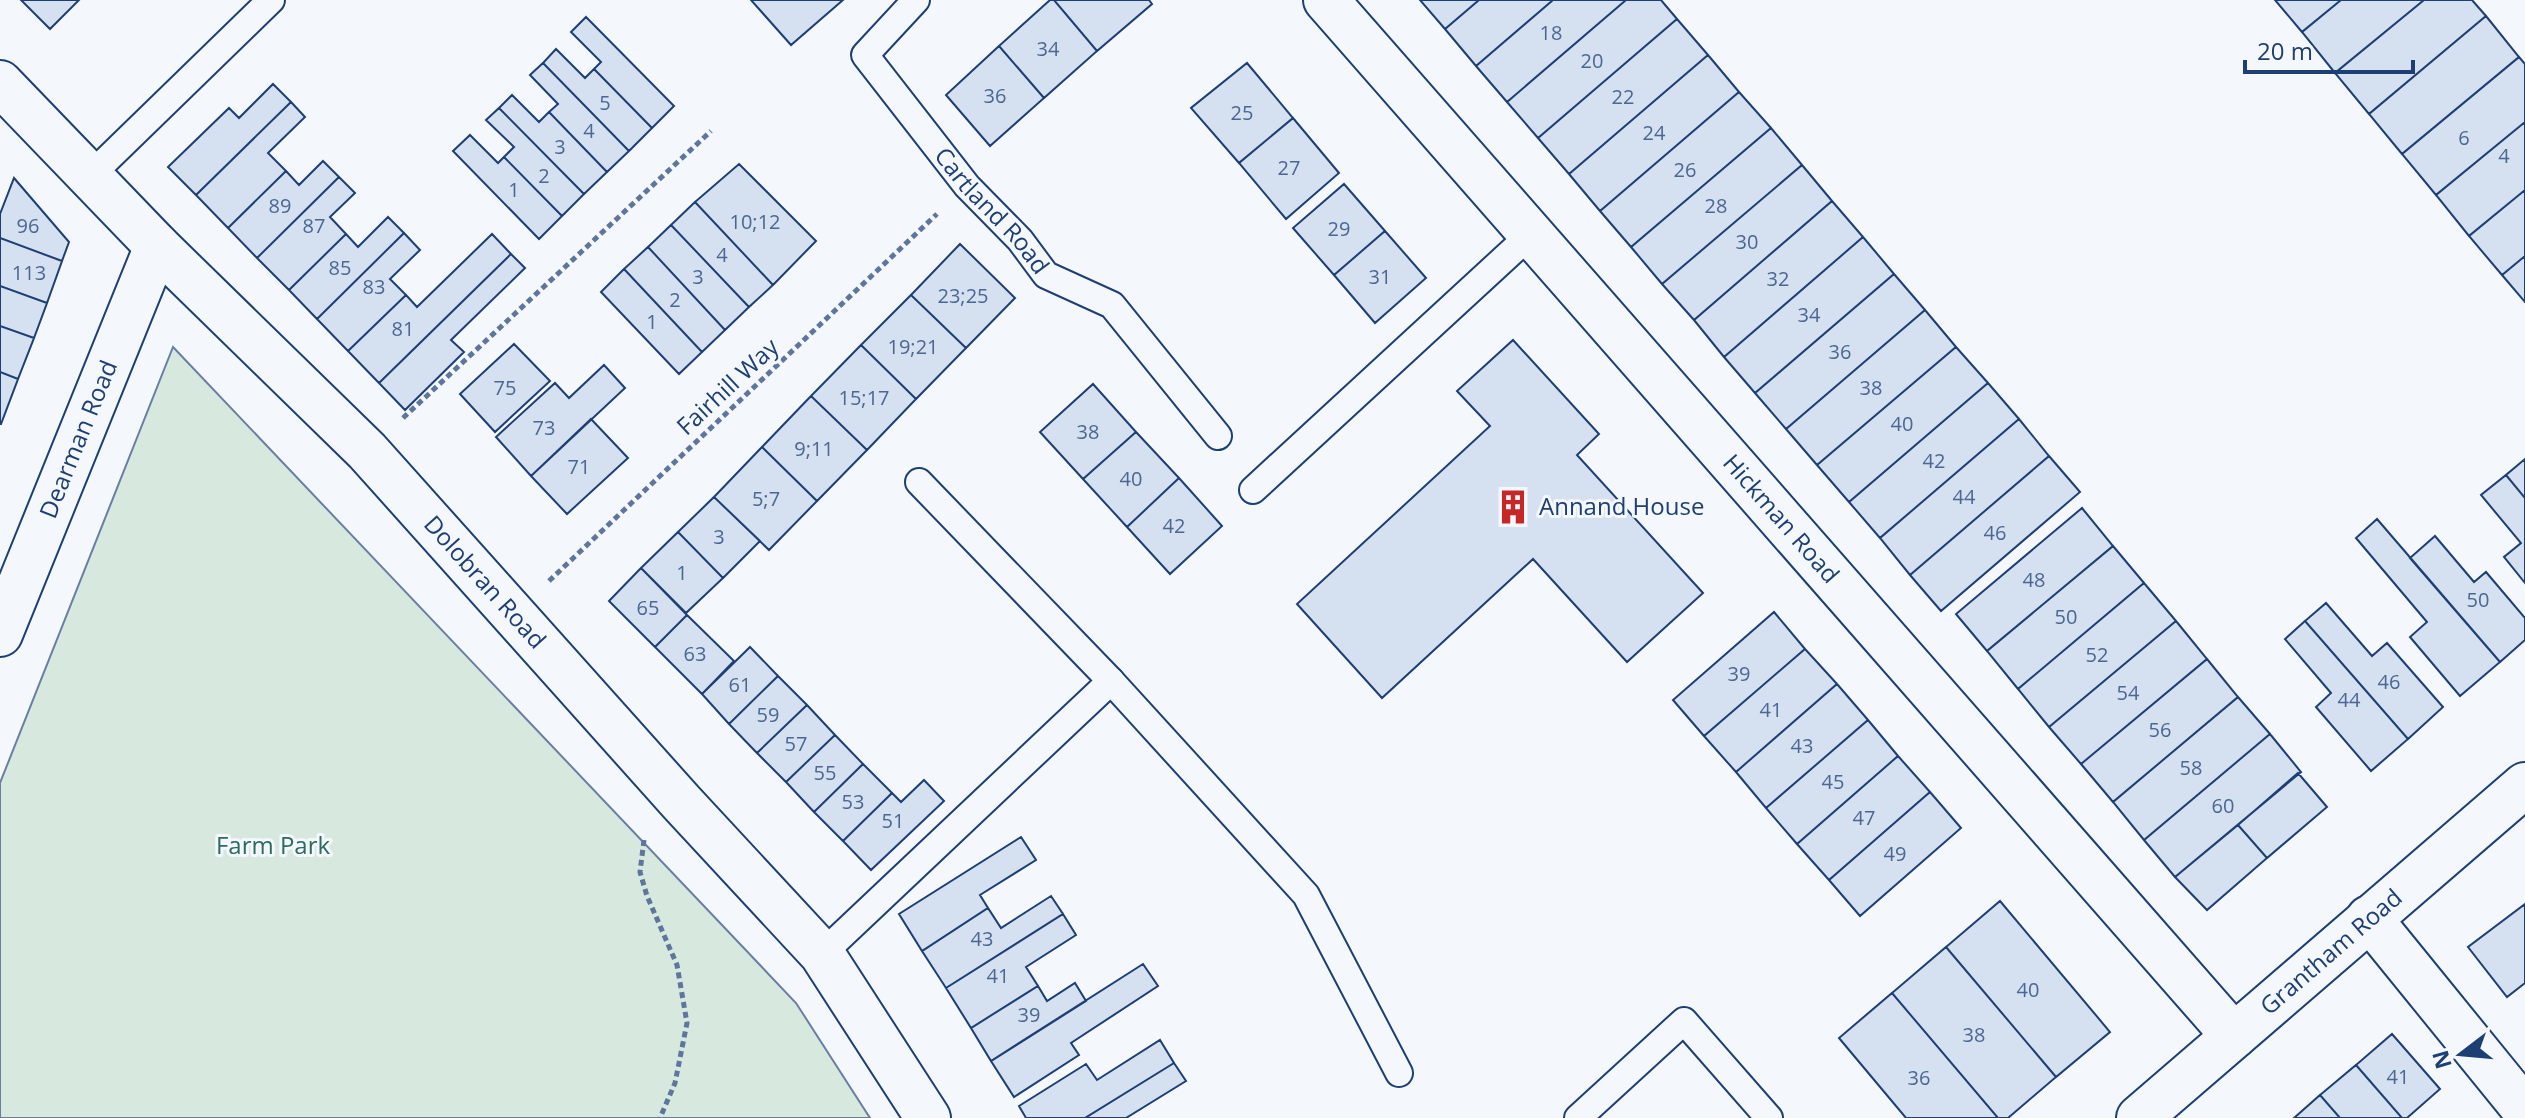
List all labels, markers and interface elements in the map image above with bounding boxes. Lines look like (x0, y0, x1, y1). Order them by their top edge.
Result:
house number: 18 (1540, 19, 1562, 46)
scale bar (2245, 24, 2413, 74)
text: 20 m (2257, 34, 2313, 67)
house number: 34 (1037, 35, 1060, 62)
house number: 20 (1581, 47, 1603, 74)
house number: 36 (984, 82, 1006, 109)
house number: 22 (1612, 83, 1634, 110)
house number: 5 (599, 89, 611, 116)
house number: 25 (1231, 99, 1253, 126)
house number: 4 (583, 117, 595, 144)
house number: 24 (1643, 119, 1666, 146)
house number: 6 (2458, 124, 2470, 151)
house number: 3 (554, 133, 566, 160)
street label: Cartland Road (928, 140, 1058, 280)
house number: 4 (2498, 142, 2510, 169)
house number: 27 (1278, 154, 1300, 181)
house number: 26 (1674, 156, 1696, 183)
house number: 2 (538, 162, 550, 189)
house number: 1 (508, 176, 520, 203)
house number: 89 (269, 192, 291, 219)
house number: 28 (1705, 192, 1727, 219)
house number: 10;12 (730, 208, 781, 235)
house number: 96 (17, 212, 39, 239)
house number: 87 (303, 212, 325, 239)
house number: 29 (1328, 215, 1350, 242)
house number: 30 (1736, 228, 1758, 255)
house number: 4 (716, 241, 728, 268)
house number: 85 (329, 254, 351, 281)
house number: 113 (12, 259, 46, 286)
house number: 3 (692, 263, 704, 290)
house number: 31 (1369, 263, 1391, 290)
house number: 32 (1767, 265, 1789, 292)
house number: 83 (363, 273, 385, 300)
house number: 23;25 (938, 282, 989, 309)
house number: 2 (669, 286, 681, 313)
house number: 34 (1798, 301, 1821, 328)
house number: 1 (646, 308, 658, 335)
house number: 81 (392, 315, 414, 342)
street label: Fairhill Way (669, 329, 786, 442)
house number: 19;21 (888, 333, 939, 360)
house number: 36 (1829, 338, 1851, 365)
street label: Dearman Road (31, 355, 124, 523)
house number: 75 (494, 374, 516, 401)
house number: 38 (1860, 374, 1882, 401)
house number: 15;17 (839, 384, 890, 411)
house number: 40 (1891, 410, 1913, 437)
house number: 73 (533, 414, 555, 441)
house number: 38 (1077, 418, 1099, 445)
house number: 9;11 (794, 435, 834, 462)
street label: Hickman Road (1716, 446, 1848, 590)
house number: 42 (1923, 447, 1945, 474)
house number: 71 (568, 453, 590, 480)
house number: 40 (1120, 465, 1142, 492)
house number: 44 (1953, 483, 1976, 510)
house number: 5;7 (752, 485, 780, 512)
building icon: Annand House (1494, 488, 1532, 526)
place label: Annand House (1539, 489, 1704, 522)
street label: Dolobran Road (417, 508, 554, 655)
house number: 42 (1163, 512, 1185, 539)
house number: 46 (1984, 519, 2006, 546)
house number: 3 (713, 523, 725, 550)
house number: 1 (676, 559, 688, 586)
house number: 48 (2023, 566, 2045, 593)
house number: 50 (2467, 586, 2489, 613)
house number: 65 (637, 594, 659, 621)
house number: 50 (2055, 603, 2077, 630)
house number: 63 (684, 640, 706, 667)
house number: 52 (2086, 641, 2108, 668)
house number: 39 (1728, 660, 1750, 687)
house number: 46 (2378, 668, 2400, 695)
house number: 61 (729, 671, 751, 698)
house number: 54 (2117, 679, 2140, 706)
house number: 44 (2338, 686, 2361, 713)
house number: 41 (1760, 696, 1782, 723)
house number: 59 (757, 701, 779, 728)
house number: 56 (2149, 716, 2171, 743)
house number: 57 (785, 730, 807, 757)
house number: 43 (1791, 732, 1813, 759)
house number: 58 (2180, 754, 2202, 781)
house number: 55 (814, 759, 836, 786)
house number: 45 (1822, 768, 1844, 795)
house number: 53 (842, 788, 864, 815)
house number: 60 (2212, 792, 2234, 819)
house number: 47 (1853, 804, 1875, 831)
house number: 51 (882, 807, 904, 834)
park label: Farm Park (216, 828, 330, 861)
house number: 49 (1884, 840, 1906, 867)
street label: Grantham Road (2252, 880, 2408, 1021)
house number: 43 (971, 925, 993, 952)
house number: 41 (987, 962, 1009, 989)
house number: 40 (2017, 976, 2039, 1003)
house number: 39 (1018, 1001, 1040, 1028)
north arrow (2421, 1014, 2501, 1094)
house number: 38 (1963, 1021, 1985, 1048)
text: N (2424, 1047, 2458, 1073)
house number: 41 (2387, 1063, 2409, 1090)
house number: 36 (1908, 1064, 1930, 1091)

